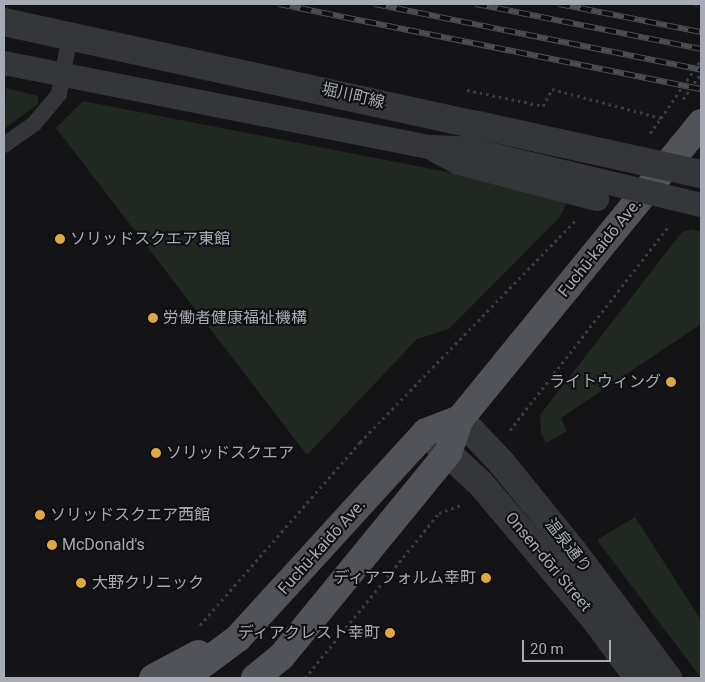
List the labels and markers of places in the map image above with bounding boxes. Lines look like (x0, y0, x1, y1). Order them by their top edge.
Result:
place label: ソリッドスクエア東館 (70, 229, 230, 249)
marker: ソリッドスクエア東館 (54, 233, 66, 245)
place label: 労働者健康福祉機構 (163, 308, 307, 328)
marker: 労働者健康福祉機構 (147, 312, 159, 324)
place label: ライトウィング (549, 372, 661, 392)
marker: ライトウィング (665, 376, 677, 388)
place label: ソリッドスクエア (166, 443, 294, 463)
marker: ソリッドスクエア (150, 447, 162, 459)
place label: ソリッドスクエア西館 (50, 505, 210, 525)
marker: ソリッドスクエア西館 (34, 509, 46, 521)
place label: McDonald's (62, 535, 145, 555)
marker: McDonald's (46, 539, 58, 551)
place label: ディアフォルム幸町 (332, 568, 476, 588)
marker: ディアフォルム幸町 (480, 572, 492, 584)
place label: 大野クリニック (92, 573, 204, 593)
marker: 大野クリニック (74, 576, 88, 590)
place label: ディアクレスト幸町 (236, 623, 380, 643)
marker: ディアクレスト幸町 (384, 627, 396, 639)

